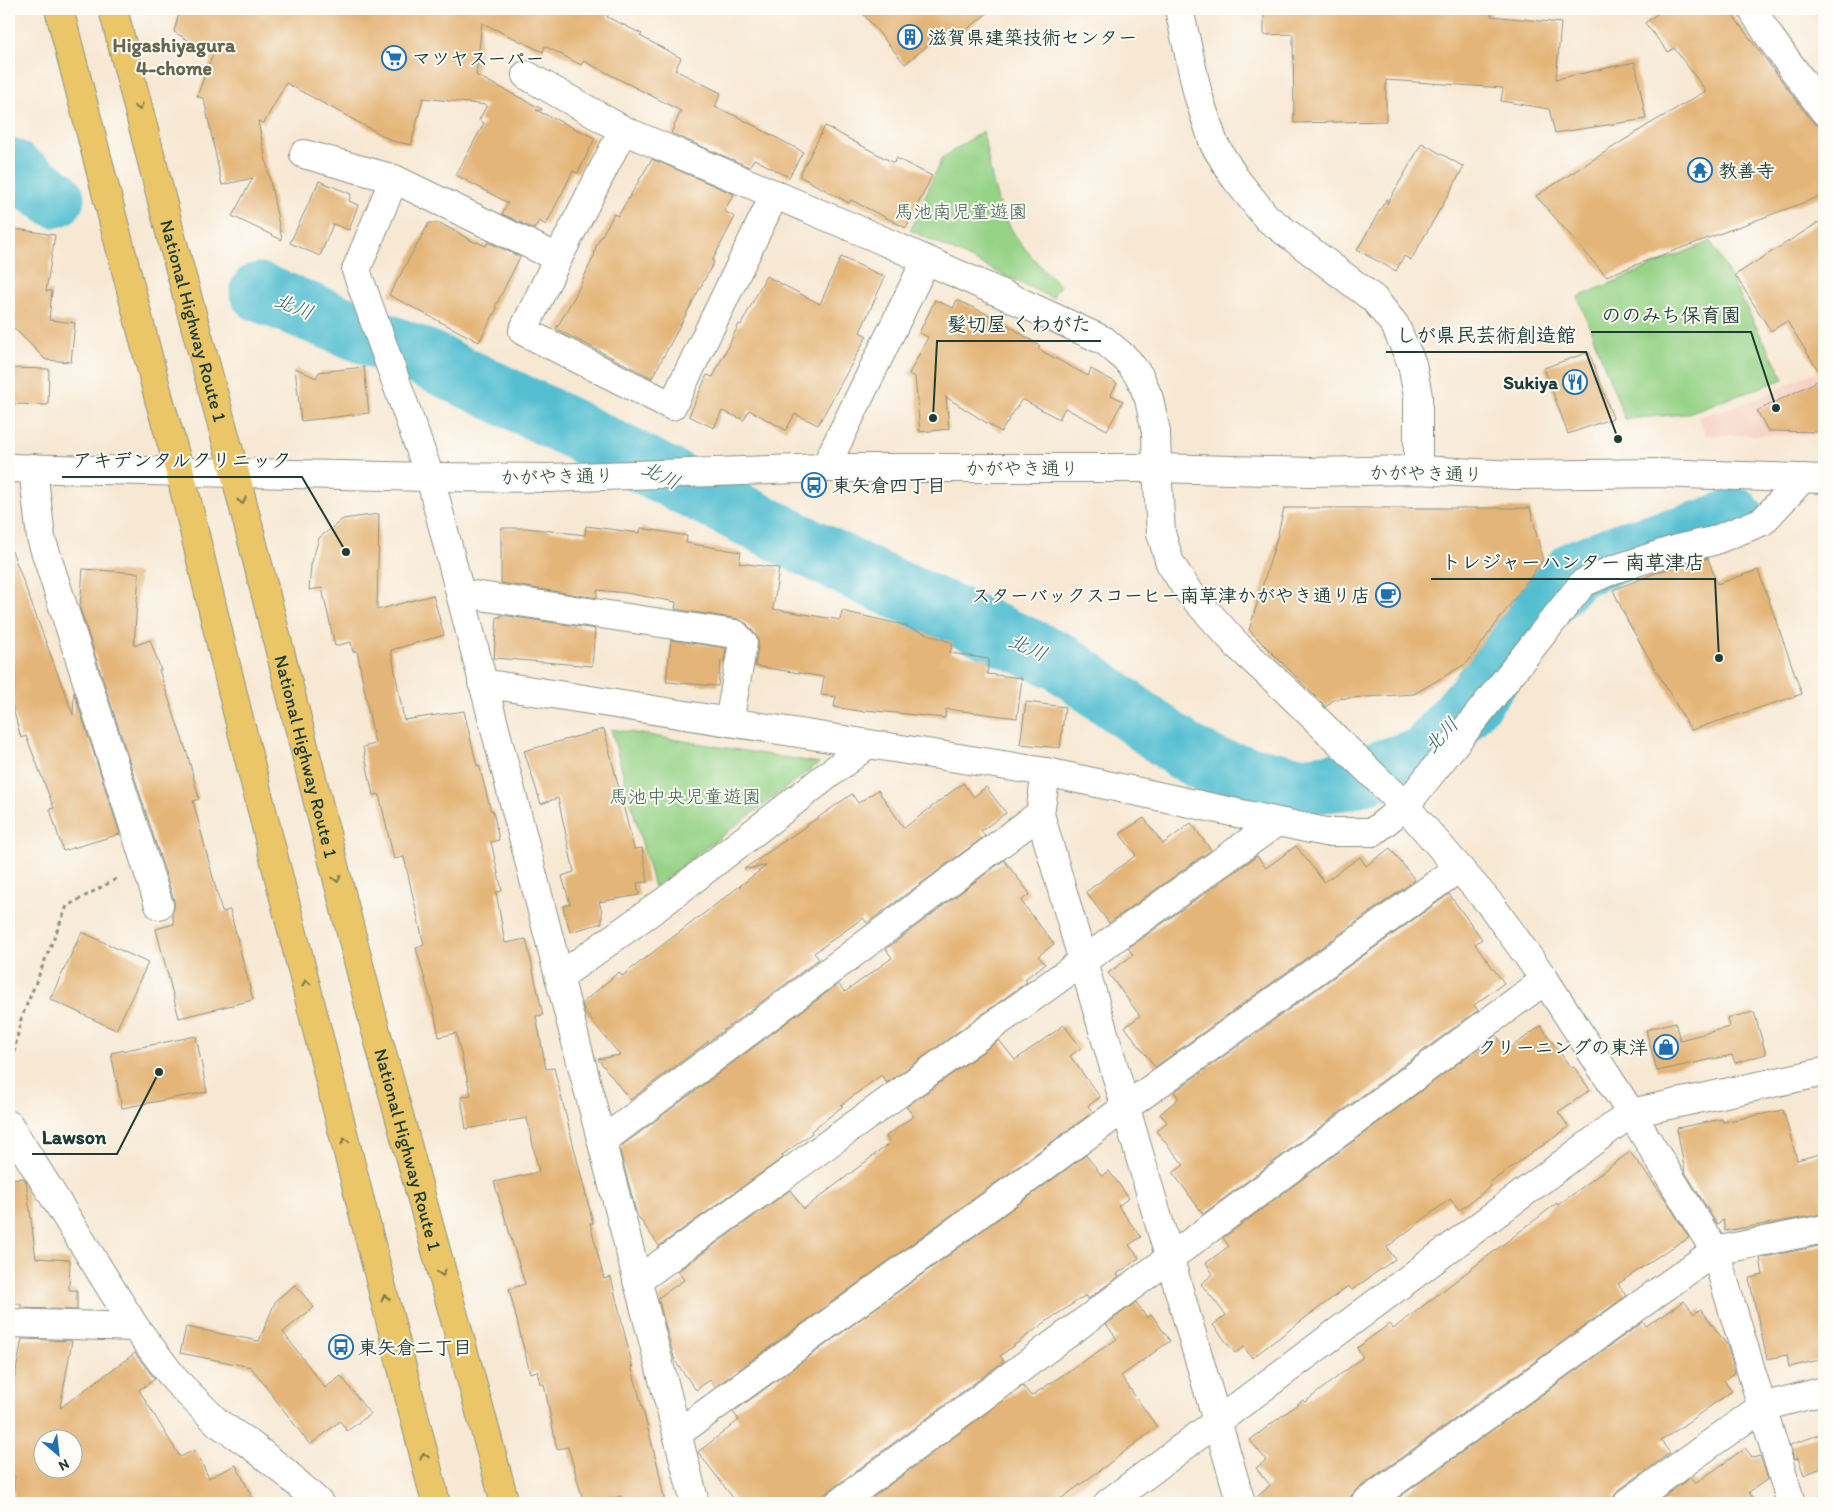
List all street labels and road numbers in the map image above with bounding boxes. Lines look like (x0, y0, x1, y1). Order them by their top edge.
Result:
street label: National Highway Route 1 (155, 217, 232, 425)
street label: かがやき通り (965, 457, 1079, 480)
street label: かがやき通り (1369, 461, 1483, 486)
street label: かがやき通り (500, 464, 614, 489)
street label: National Highway Route 1 (269, 653, 343, 861)
street label: National Highway Route 1 (369, 1046, 446, 1253)

